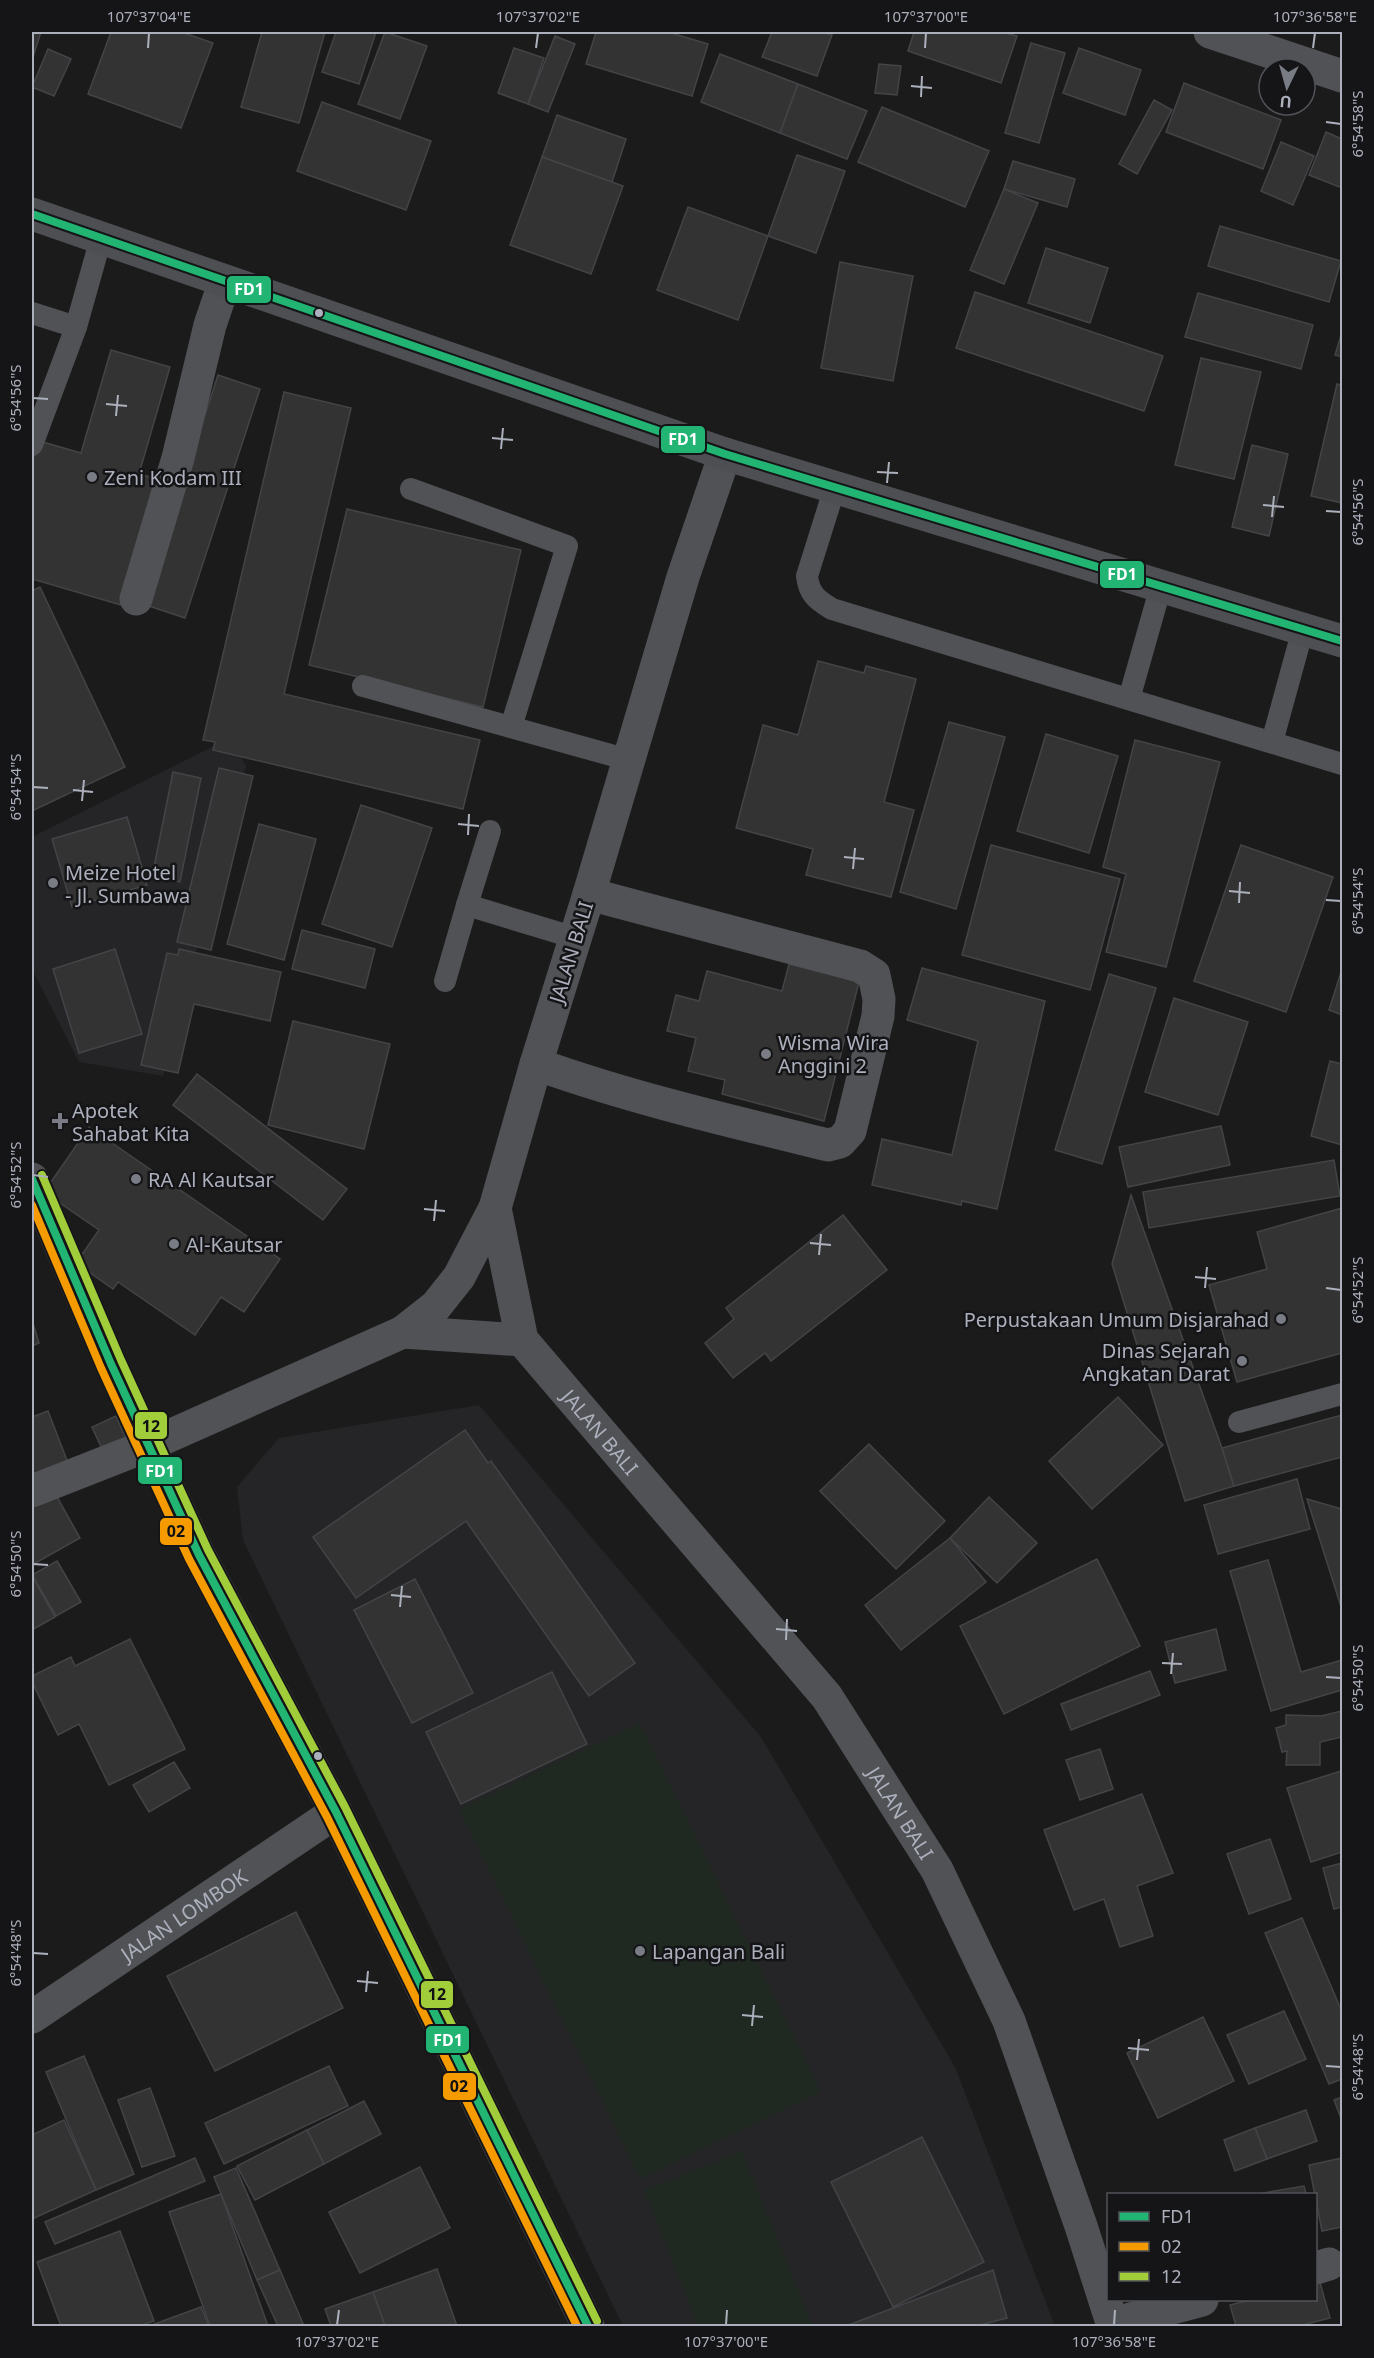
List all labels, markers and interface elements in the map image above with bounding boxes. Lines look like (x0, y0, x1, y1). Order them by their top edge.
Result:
text: 107°37'04"E (107, 6, 191, 26)
text: 107°37'02"E (496, 6, 580, 26)
text: 107°37'00"E (884, 6, 968, 26)
text: 107°36'58"E (1273, 6, 1357, 26)
north arrow (1257, 57, 1317, 117)
text: U (1279, 90, 1293, 113)
text: 6°54'58"S (1347, 90, 1367, 158)
line badge: FD1 (226, 275, 272, 304)
text: FD1 (234, 278, 264, 300)
unlabelled marker (313, 307, 325, 319)
text: 6°54'56"S (5, 364, 25, 432)
line badge: FD1 (660, 425, 706, 454)
text: FD1 (668, 428, 698, 450)
place label: Zeni Kodam III (104, 464, 242, 491)
marker: Zeni Kodam III (85, 470, 99, 484)
text: 6°54'56"S (1347, 478, 1367, 546)
line badge: FD1 (1099, 560, 1145, 589)
text: FD1 (1107, 563, 1137, 585)
text: 6°54'54"S (5, 753, 25, 821)
place label: Meize Hotel - Jl. Sumbawa (65, 859, 190, 909)
text: 6°54'54"S (1347, 867, 1367, 935)
marker: Meize Hotel - Jl. Sumbawa (46, 876, 60, 890)
street label: JALAN BALI (542, 898, 599, 1008)
place label: Wisma Wira Anggini 2 (778, 1029, 889, 1079)
marker: Wisma Wira Anggini 2 (759, 1047, 773, 1061)
place label: Apotek Sahabat Kita (72, 1097, 190, 1147)
marker: Apotek Sahabat Kita (53, 1114, 67, 1128)
text: 6°54'52"S (5, 1141, 25, 1209)
place label: RA Al Kautsar (148, 1166, 274, 1193)
marker: RA Al Kautsar (129, 1172, 143, 1186)
place label: Al-Kautsar (186, 1231, 283, 1258)
marker: Al-Kautsar (167, 1237, 181, 1251)
text: 6°54'52"S (1347, 1256, 1367, 1324)
place label: Perpustakaan Umum Disjarahad (964, 1306, 1269, 1333)
marker: Perpustakaan Umum Disjarahad (1274, 1312, 1288, 1326)
place label: Dinas Sejarah Angkatan Darat (1083, 1337, 1230, 1387)
marker: Dinas Sejarah Angkatan Darat (1235, 1354, 1249, 1368)
street label: JALAN BALI (555, 1382, 645, 1481)
line badge: 12 (134, 1411, 168, 1440)
text: 12 (142, 1415, 160, 1437)
line badge: FD1 (137, 1456, 183, 1485)
text: FD1 (145, 1460, 175, 1482)
line badge: 02 (159, 1517, 193, 1546)
text: 02 (167, 1520, 185, 1542)
text: 6°54'50"S (5, 1530, 25, 1598)
text: 6°54'50"S (1347, 1644, 1367, 1712)
unlabelled marker (312, 1750, 324, 1762)
street label: JALAN BALI (860, 1760, 940, 1864)
street label: JALAN LOMBOK (114, 1862, 253, 1968)
text: 6°54'48"S (5, 1919, 25, 1987)
place label: Lapangan Bali (652, 1938, 785, 1965)
marker: Lapangan Bali (633, 1944, 647, 1958)
line badge: 12 (420, 1980, 454, 2009)
text: 12 (428, 1983, 446, 2005)
line badge: FD1 (425, 2025, 470, 2054)
text: FD1 (433, 2029, 463, 2051)
text: 6°54'48"S (1347, 2033, 1367, 2101)
line badge: 02 (442, 2072, 477, 2101)
text: 02 (450, 2075, 468, 2097)
legend (1107, 2193, 1317, 2301)
text: FD1 (1161, 2204, 1194, 2228)
text: 02 (1161, 2234, 1182, 2258)
text: 12 (1161, 2264, 1182, 2288)
text: 107°37'02"E (295, 2331, 379, 2351)
text: 107°37'00"E (684, 2331, 768, 2351)
text: 107°36'58"E (1072, 2331, 1156, 2351)

